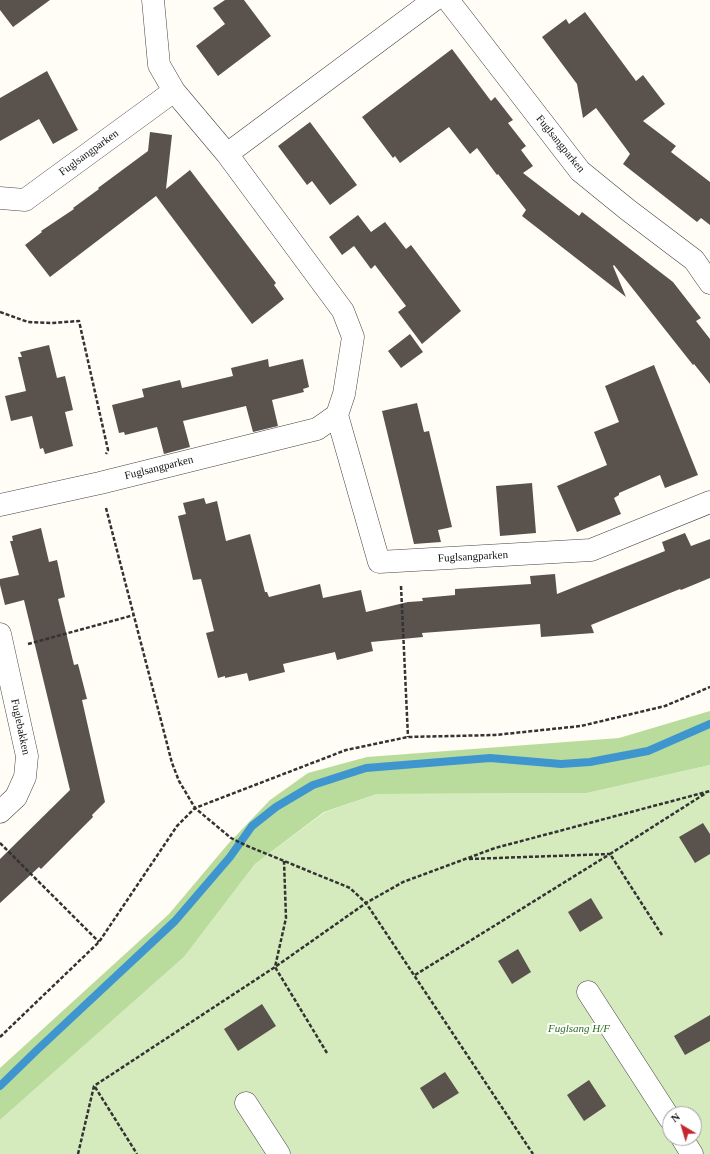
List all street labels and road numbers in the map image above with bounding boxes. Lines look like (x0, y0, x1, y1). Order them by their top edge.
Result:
street label: Fuglsangparken (533, 113, 587, 175)
street label: Fuglsangparken (57, 127, 121, 179)
street label: Fuglsangparken (123, 453, 195, 483)
street label: Fuglsangparken (438, 549, 508, 565)
street label: Fuglebakken (8, 698, 32, 756)

